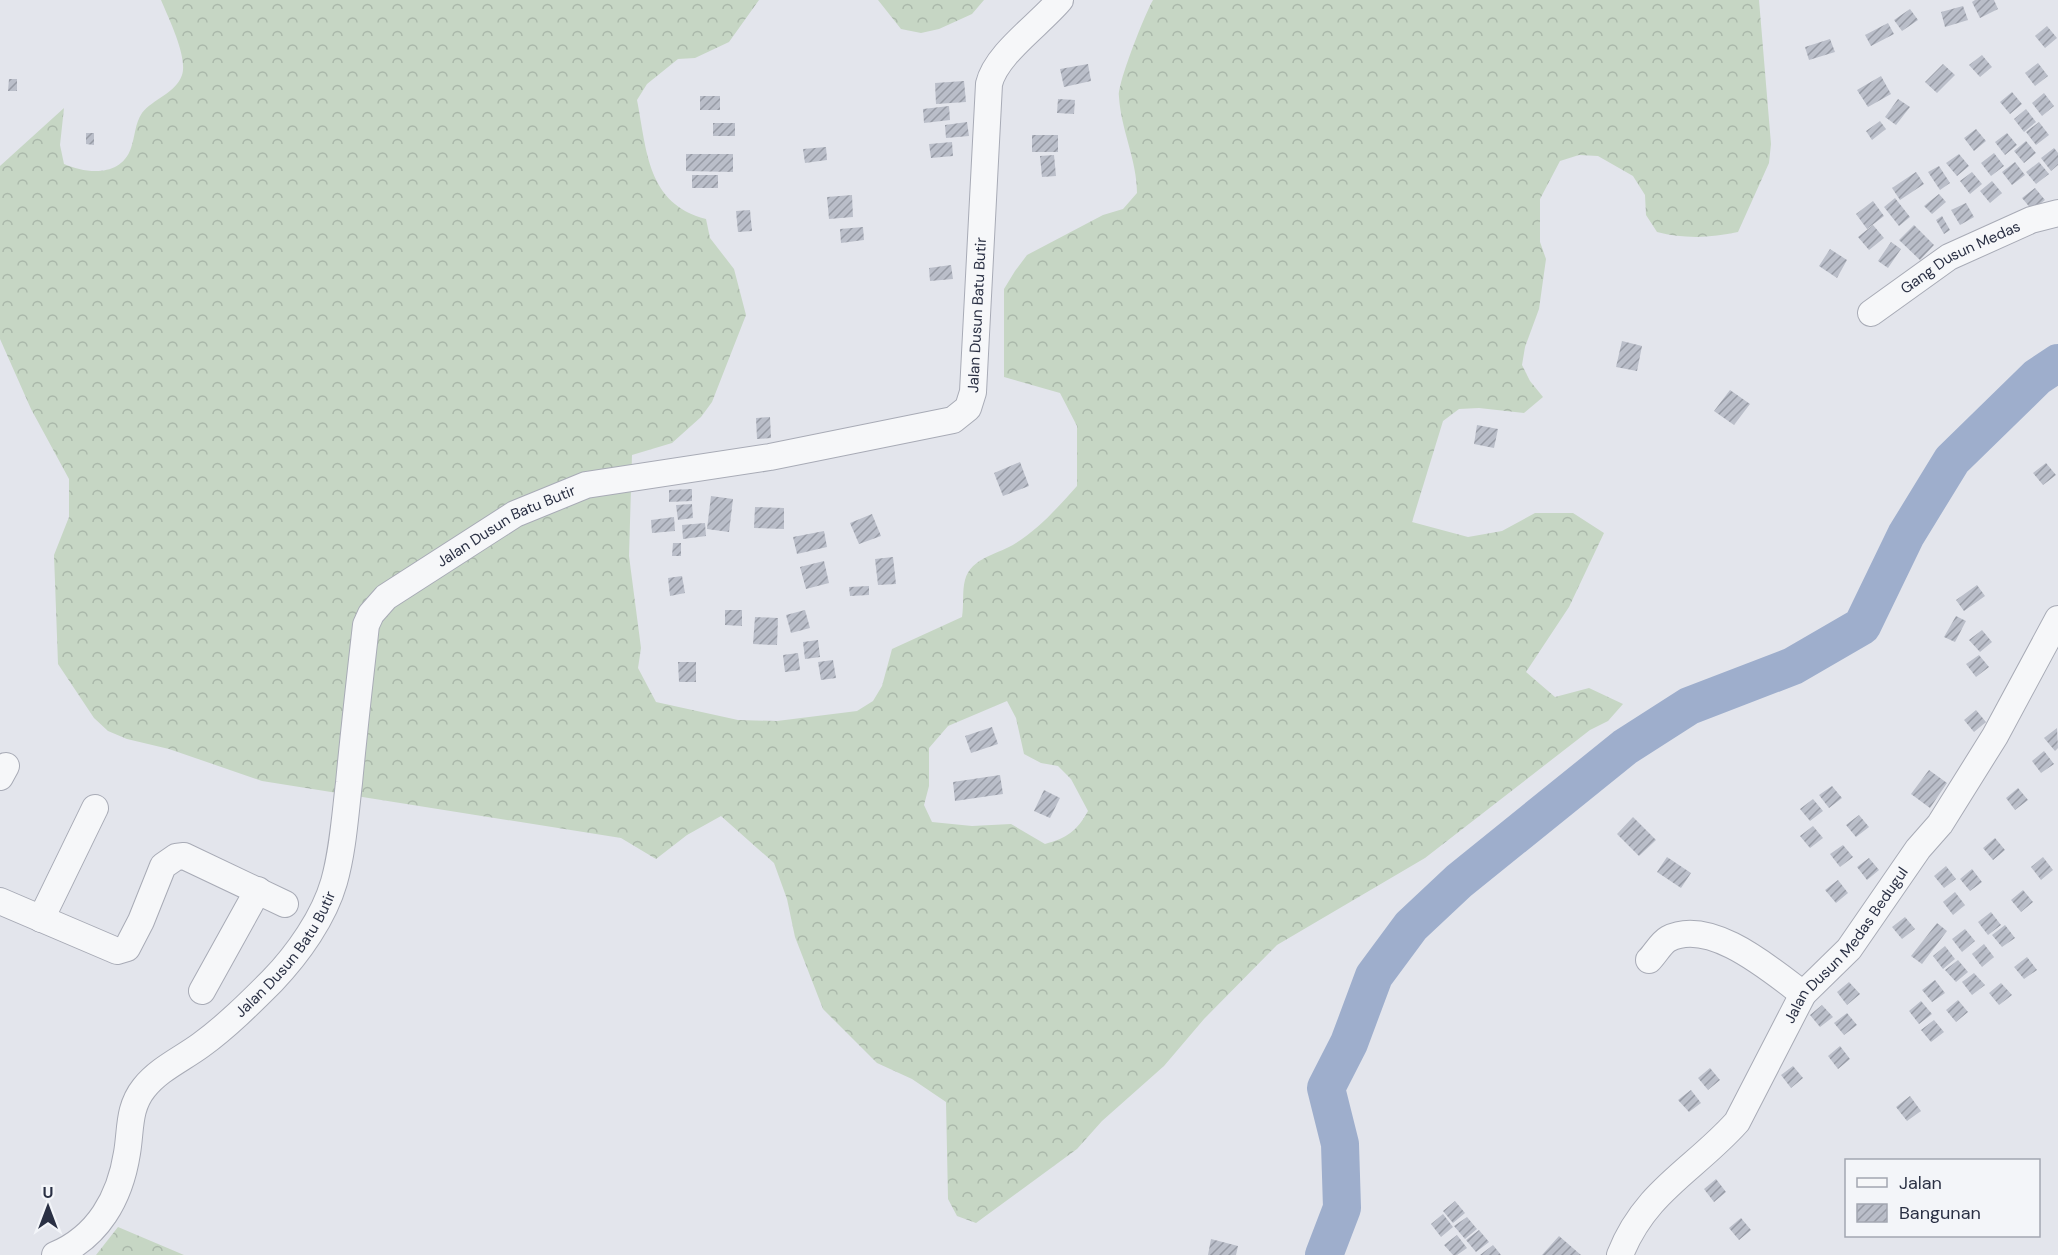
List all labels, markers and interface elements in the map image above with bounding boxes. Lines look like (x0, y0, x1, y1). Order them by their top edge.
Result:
street label: Gang Dusun Medas (1897, 216, 2024, 299)
street label: Jalan Dusun Batu Butir (963, 236, 991, 393)
street label: Jalan Dusun Batu Butir (433, 480, 579, 572)
street label: Jalan Dusun Medas Bedugul (1780, 863, 1913, 1027)
street label: Jalan Dusun Batu Butir (231, 888, 340, 1022)
legend (1845, 1159, 2040, 1237)
text: Jalan (1899, 1171, 1942, 1195)
north arrow (18, 1177, 78, 1237)
text: U (43, 1182, 53, 1203)
text: Bangunan (1899, 1201, 1981, 1225)

